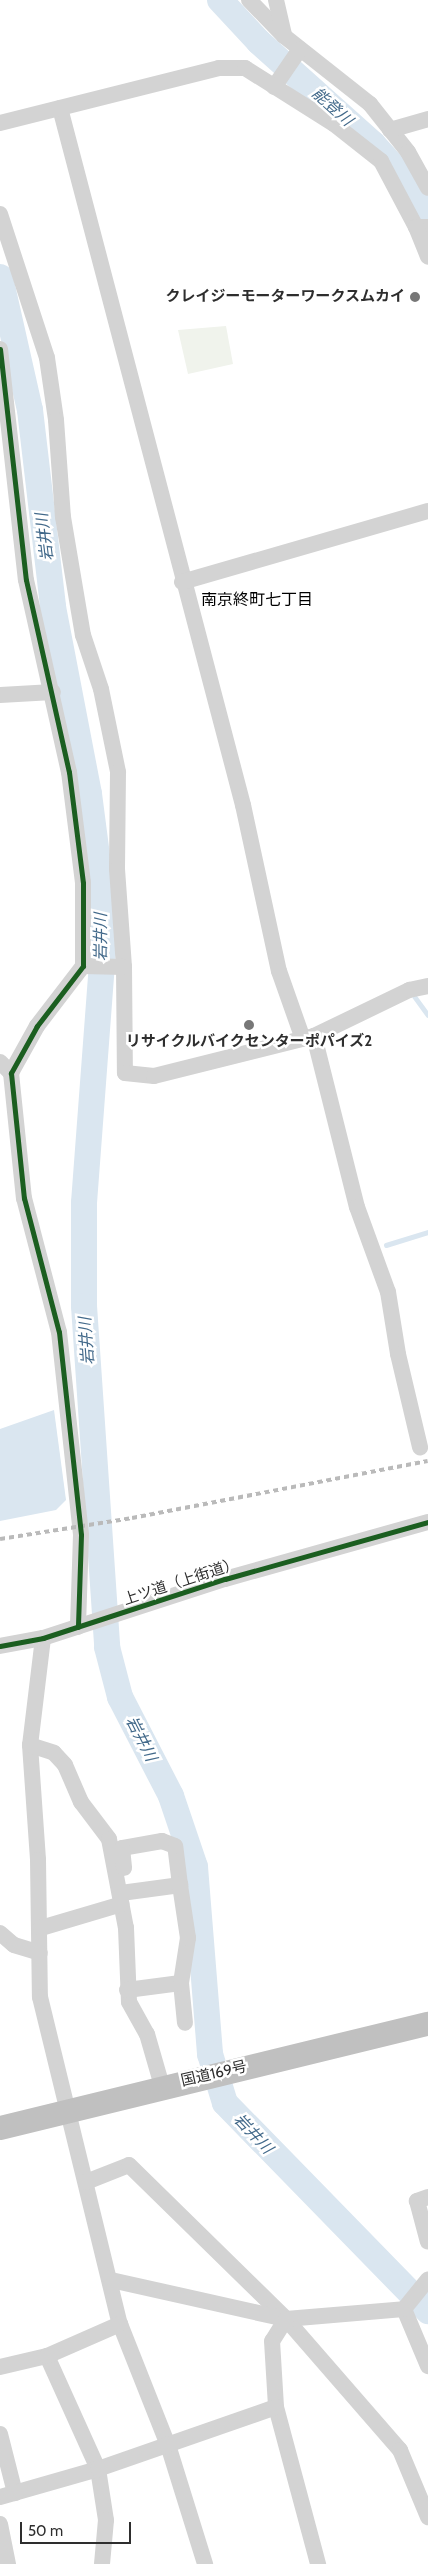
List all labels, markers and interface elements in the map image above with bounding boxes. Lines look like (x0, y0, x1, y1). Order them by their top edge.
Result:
water label: 能登川 (308, 84, 356, 130)
place label: クレイジーモーターワークスムカイ (165, 288, 405, 306)
marker: クレイジーモーターワークスムカイ (409, 291, 421, 303)
water label: 岩井川 (33, 512, 57, 562)
district label: 南京終町七丁目 (201, 590, 313, 610)
water label: 岩井川 (91, 913, 111, 961)
marker: リサイクルバイクセンターポパイズ2 (243, 1019, 255, 1031)
place label: リサイクルバイクセンターポパイズ2 (125, 1033, 373, 1051)
water label: 岩井川 (76, 1316, 98, 1366)
street label: 上ツ道（上街道） (121, 1555, 241, 1609)
water label: 岩井川 (122, 1713, 160, 1765)
street label: 国道169号 (179, 2058, 249, 2090)
water label: 岩井川 (230, 2110, 276, 2158)
scale bar (22, 2512, 134, 2544)
text: 50 m (28, 2522, 63, 2540)

